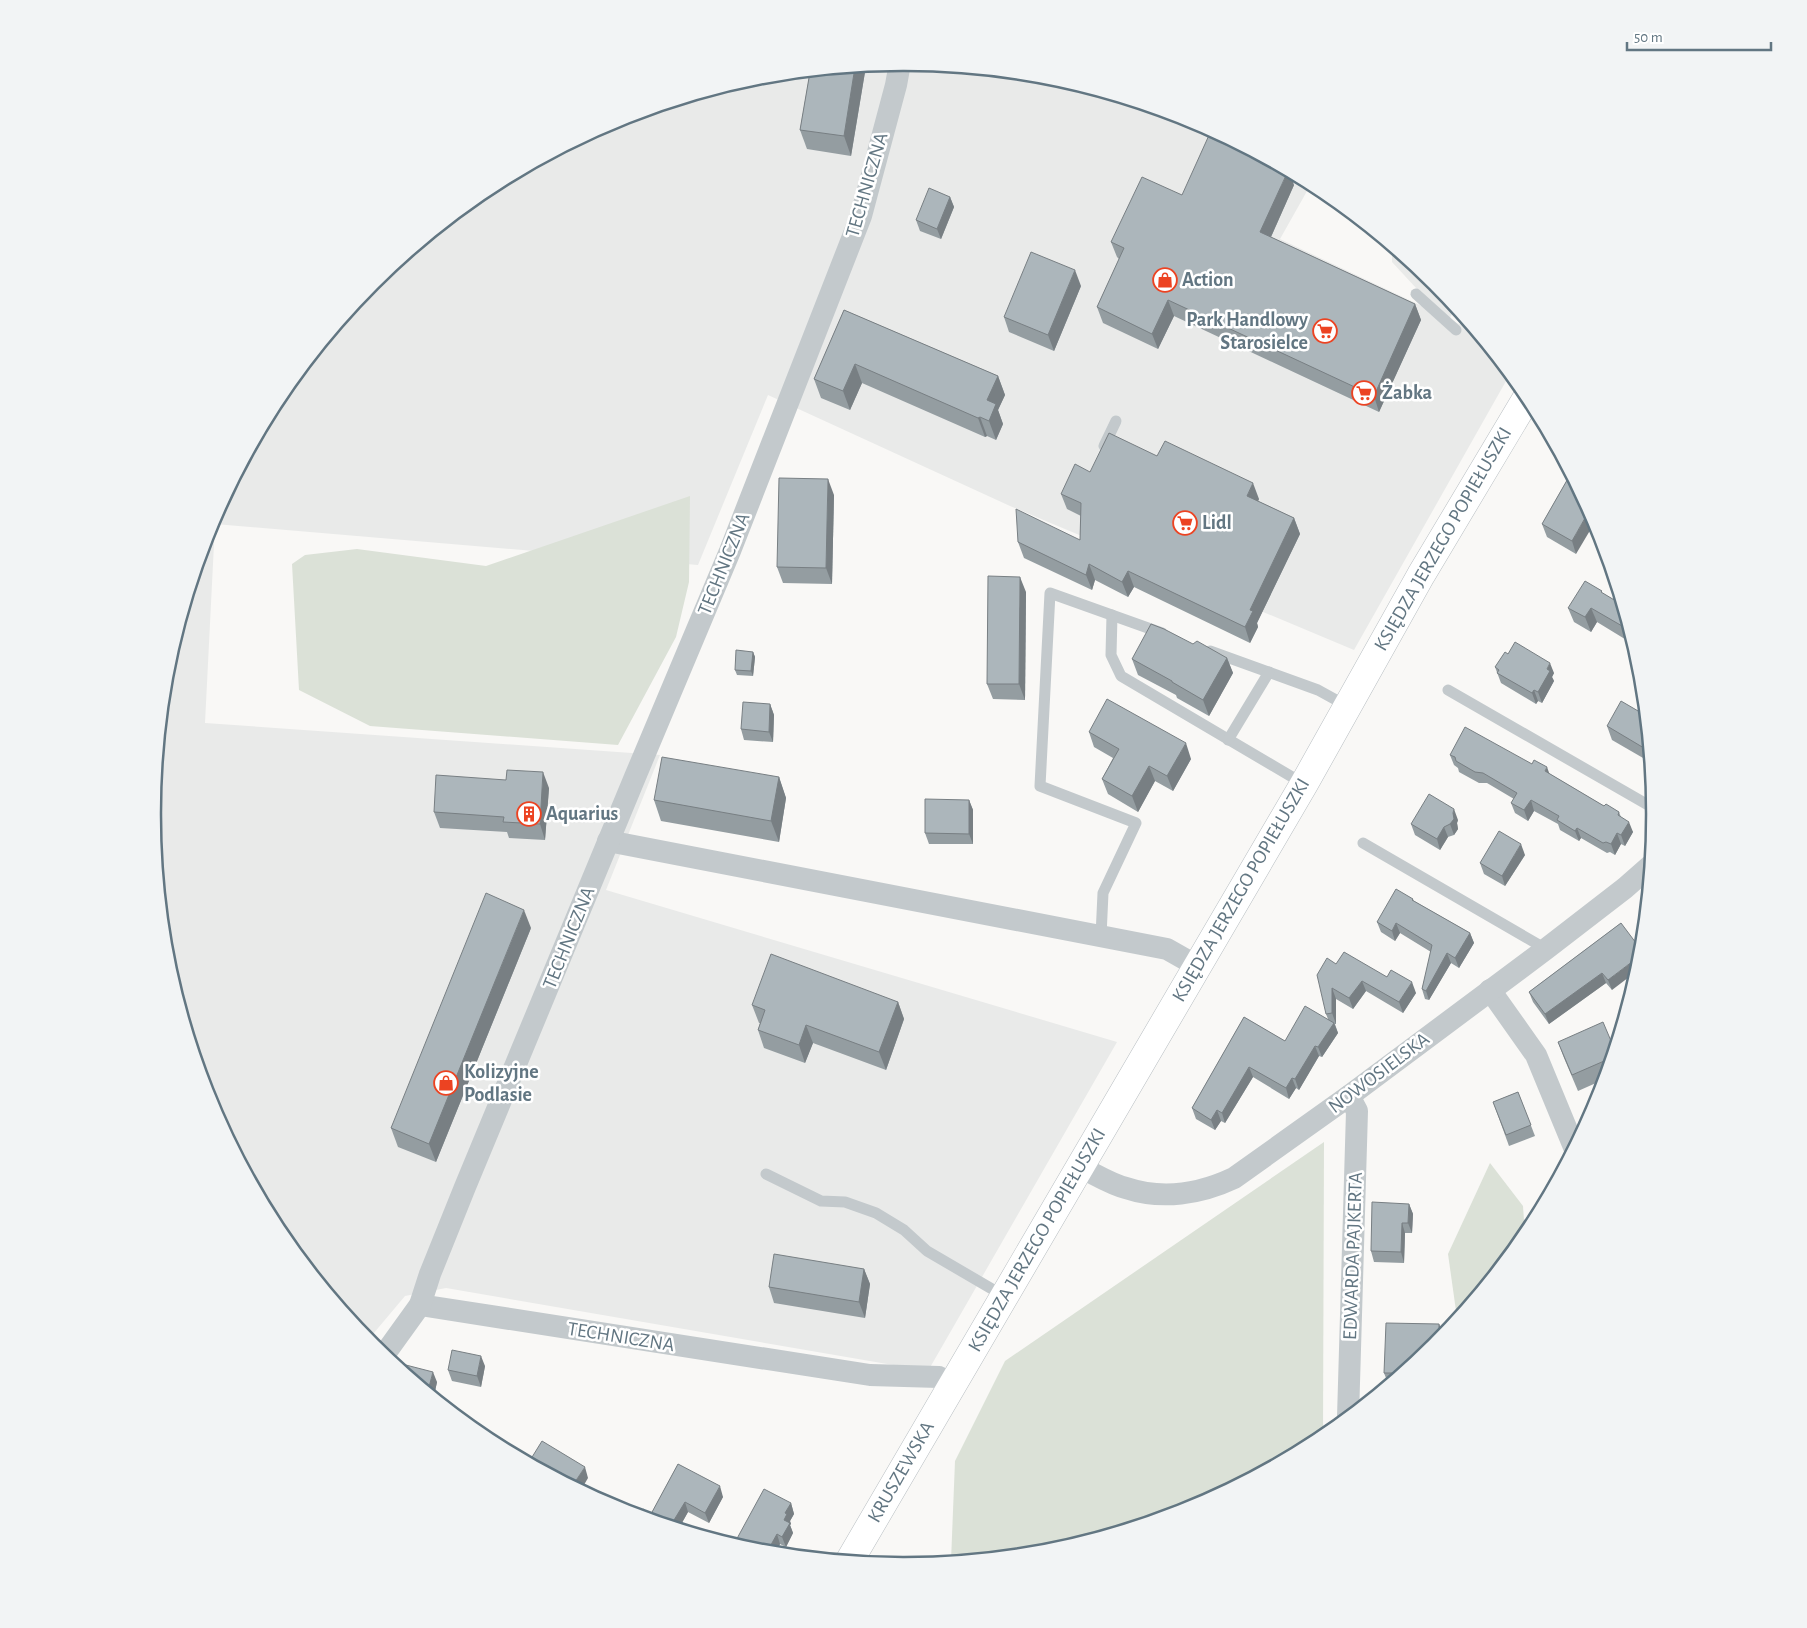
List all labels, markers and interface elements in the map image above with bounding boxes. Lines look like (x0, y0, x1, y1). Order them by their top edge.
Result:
scale bar (1627, 20, 1771, 52)
text: 50 m (1634, 30, 1663, 45)
street label: TECHNICZNA (842, 130, 892, 240)
shop icon: Action (1152, 267, 1178, 293)
place label: Action (1182, 270, 1234, 290)
place label: Park Handlowy Starosielce (1186, 310, 1308, 353)
supermarket icon: Park Handlowy Starosielce (1312, 318, 1338, 344)
supermarket icon: Żabka (1351, 380, 1377, 406)
place label: Żabka (1382, 381, 1433, 403)
street label: KSIĘDZA JERZEGO POPIEŁUSZKI (1371, 424, 1515, 654)
street label: TECHNICZNA (694, 510, 754, 618)
supermarket icon: Lidl (1172, 510, 1198, 536)
place label: Lidl (1202, 513, 1232, 533)
street label: KSIĘDZA JERZEGO POPIEŁUSZKI (1169, 775, 1313, 1005)
building icon: Aquarius (516, 801, 542, 827)
place label: Aquarius (546, 804, 619, 824)
street label: TECHNICZNA (539, 884, 599, 992)
street label: NOWOSIELSKA (1325, 1028, 1434, 1117)
place label: Kolizyjne Podlasie (464, 1062, 539, 1105)
shop icon: Kolizyjne Podlasie (433, 1070, 459, 1096)
street label: KSIĘDZA JERZEGO POPIEŁUSZKI (965, 1125, 1109, 1355)
street label: EDWARDA PAJKERTA (1340, 1171, 1366, 1340)
street label: TECHNICZNA (566, 1319, 676, 1355)
street label: KRUSZEWSKA (864, 1418, 938, 1526)

